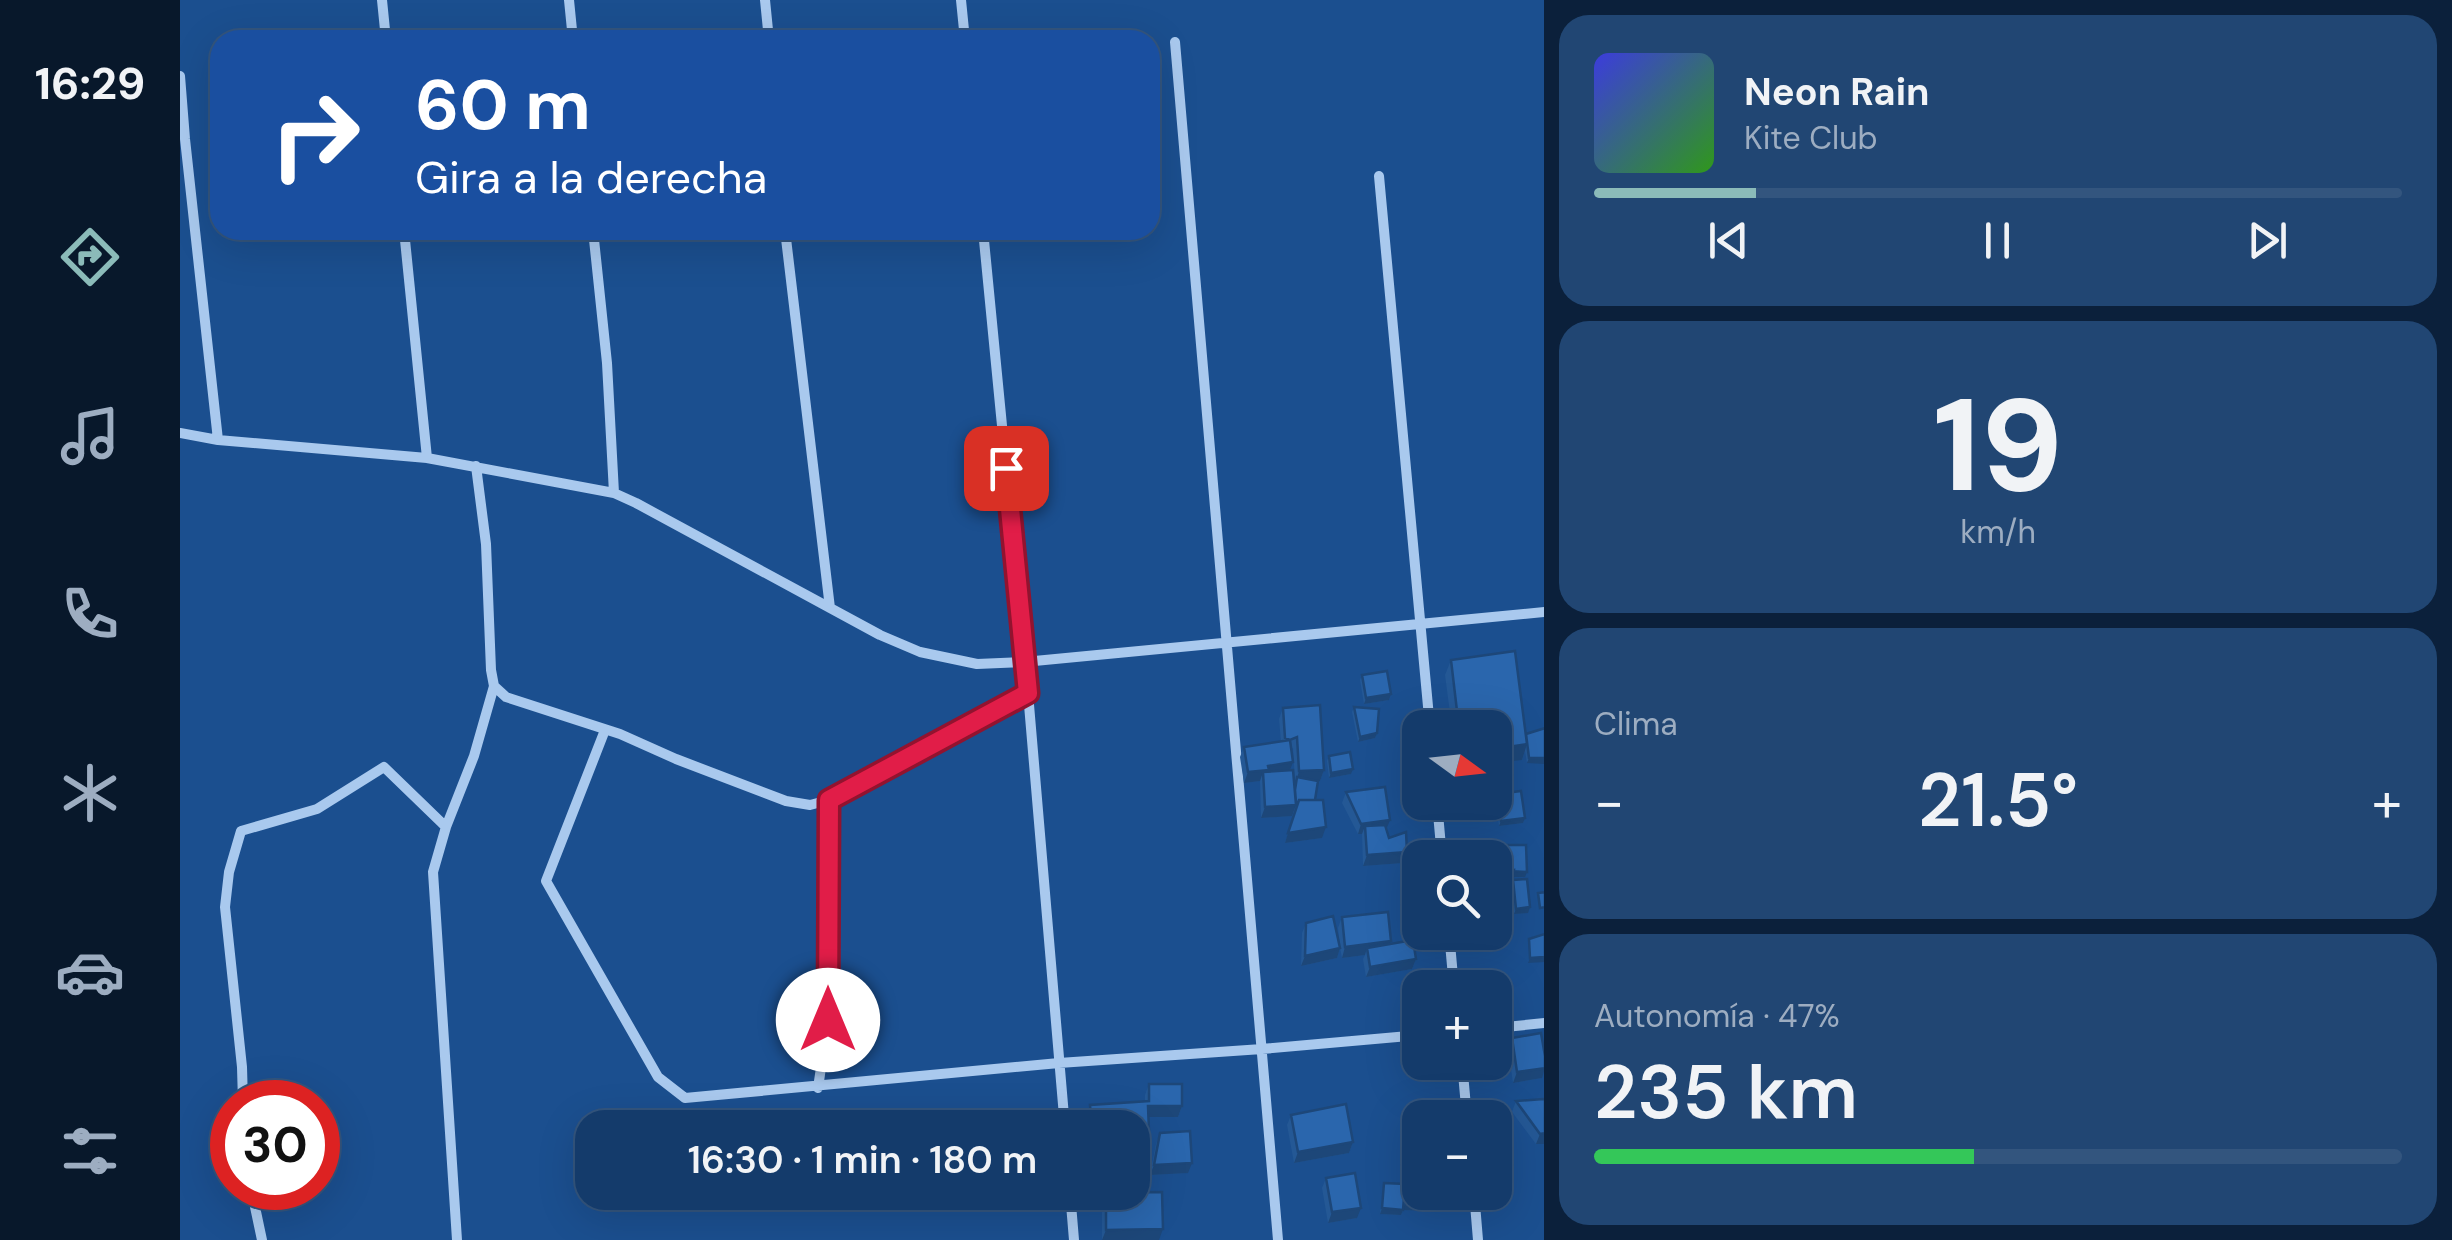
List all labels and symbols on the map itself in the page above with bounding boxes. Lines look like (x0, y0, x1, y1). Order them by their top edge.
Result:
pin (964, 426, 1049, 511)
north arrow (1402, 710, 1512, 820)
position arrow (776, 968, 880, 1072)
speed limit sign: 30 (210, 1080, 340, 1210)

